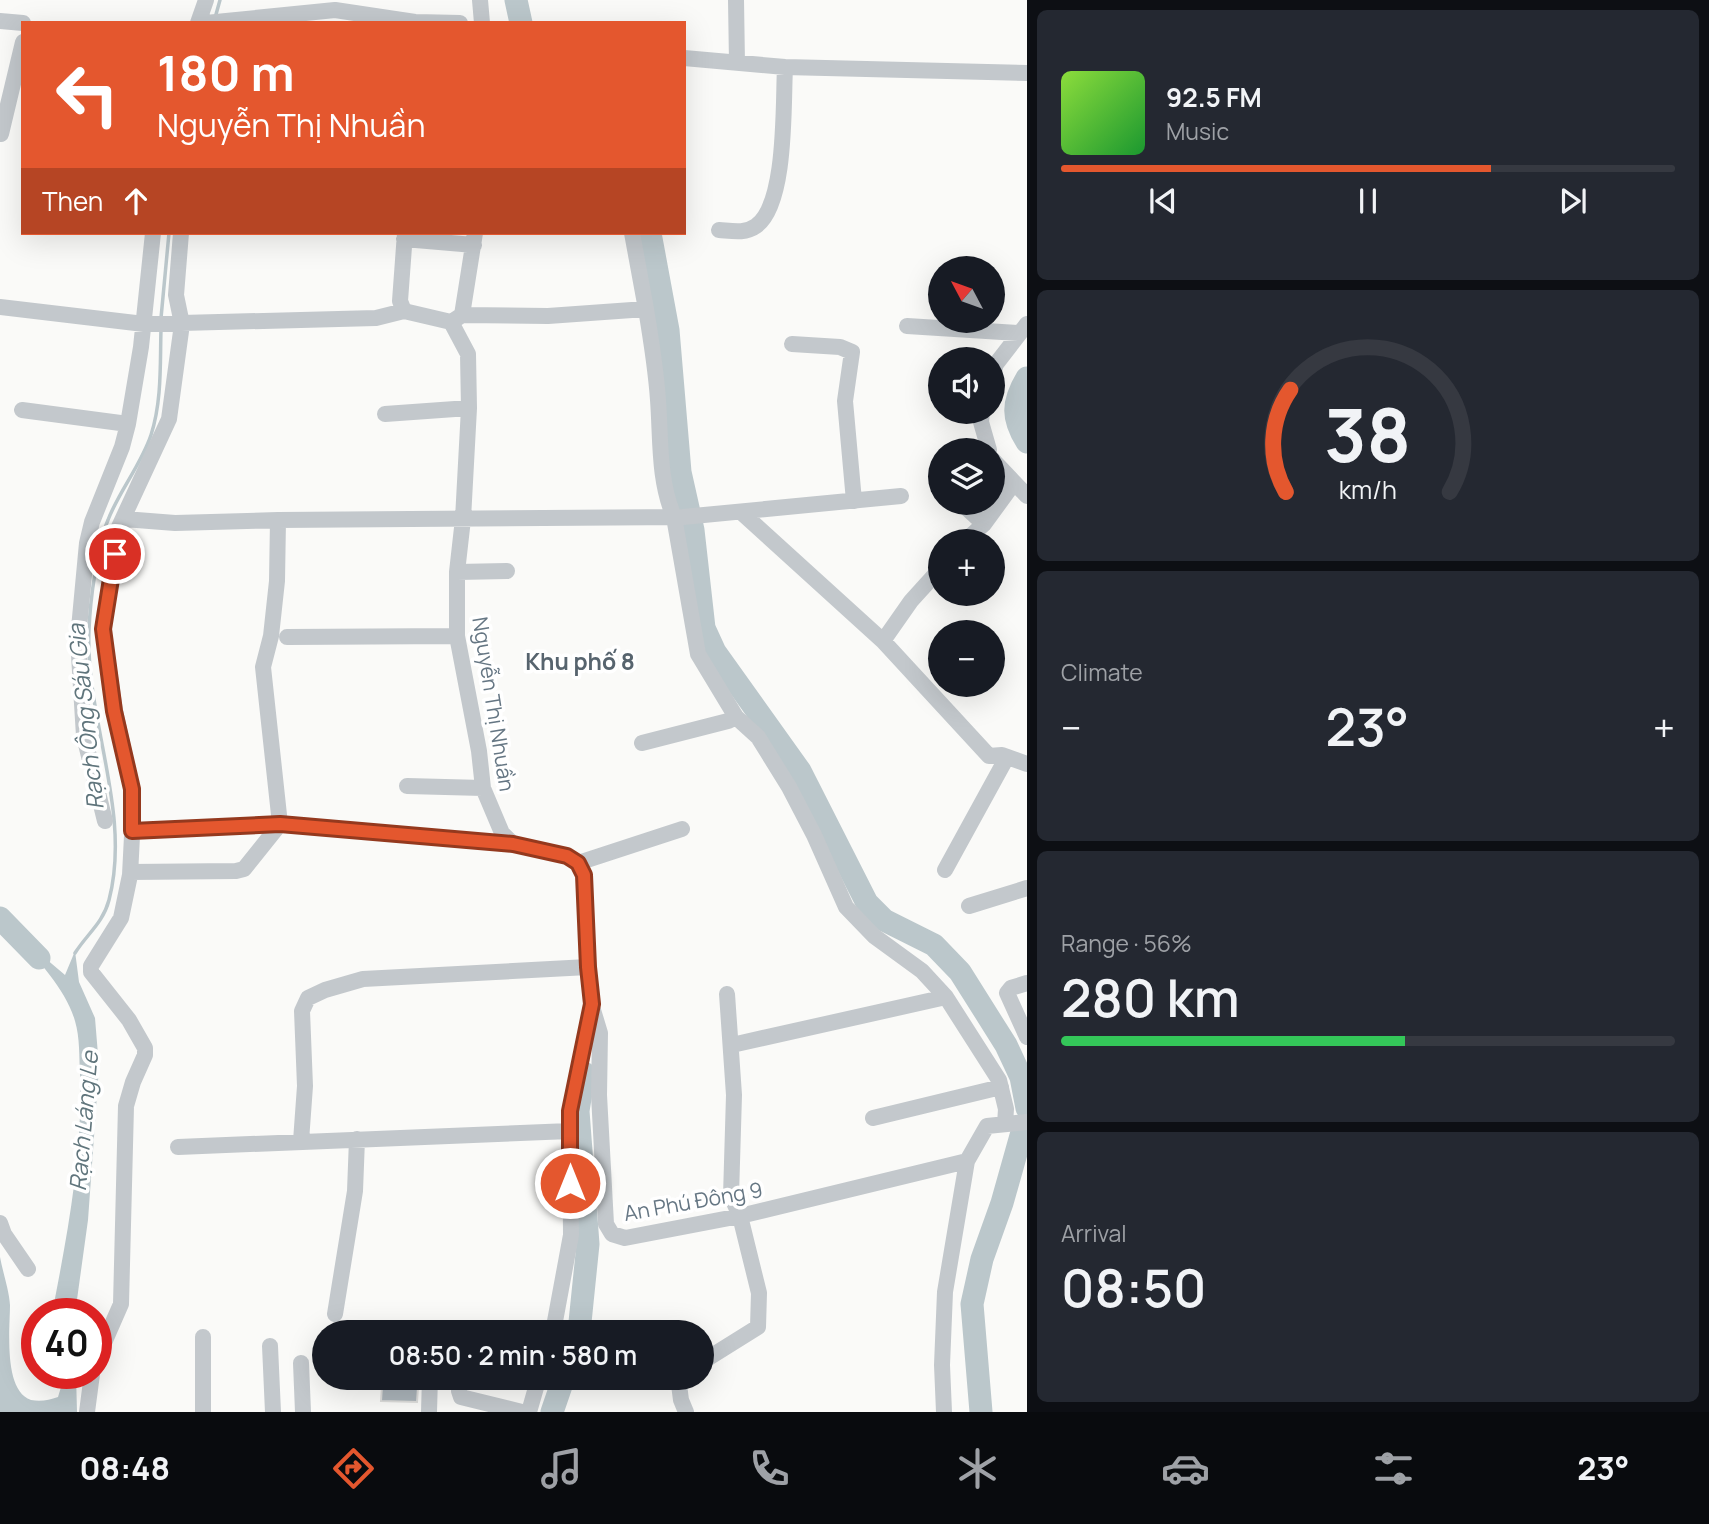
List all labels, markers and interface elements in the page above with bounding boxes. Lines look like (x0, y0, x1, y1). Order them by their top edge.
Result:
text: 180 m (157, 39, 295, 106)
icon: left (42, 49, 133, 140)
text: 92.5 FM (1166, 79, 1262, 115)
text: Nguyễn Thị Nhuần (157, 103, 425, 147)
text: Music (1166, 115, 1229, 147)
icon: ahead (117, 182, 155, 220)
icon: previous (1144, 182, 1182, 220)
icon: pause (1349, 182, 1387, 220)
icon: next (1554, 182, 1592, 220)
text: Then (42, 183, 103, 219)
north arrow (928, 256, 1004, 332)
map controls (928, 256, 1005, 697)
button: sound (928, 347, 1005, 424)
text: 38 (1325, 384, 1411, 484)
button: layers (928, 438, 1005, 515)
text: km/h (1339, 471, 1397, 506)
pin (85, 524, 145, 584)
button: + (928, 529, 1005, 606)
icon: arrive (96, 535, 134, 573)
street label: Nguyễn Thị Nhuần (466, 615, 522, 793)
button: − (928, 620, 1005, 697)
water label: Rạch Ông Sáu Gia (59, 621, 111, 811)
district label: Khu phố 8 (525, 645, 635, 677)
text: Climate (1061, 656, 1143, 688)
text: 23° (1325, 691, 1409, 762)
text: − (1061, 701, 1082, 753)
text: + (1653, 701, 1675, 753)
text: Range · 56% (1061, 927, 1192, 959)
text: 280 km (1061, 962, 1240, 1033)
water label: Rạch Láng Le (61, 1048, 105, 1192)
position arrow (533, 1146, 607, 1220)
street label: An Phú Đông 9 (621, 1175, 765, 1227)
text: Arrival (1061, 1217, 1127, 1249)
text: 08:50 (1061, 1252, 1206, 1323)
speed limit sign: 40 (21, 1298, 112, 1389)
text: 08:50 · 2 min · 580 m (389, 1337, 637, 1373)
icon: directions (329, 1444, 378, 1493)
icon: music (537, 1444, 586, 1493)
icon: phone (745, 1444, 794, 1493)
icon: climate (953, 1444, 1002, 1493)
icon: car (1161, 1444, 1210, 1493)
icon: filters (1369, 1444, 1418, 1493)
text: 08:48 (80, 1446, 170, 1490)
text: 23° (1577, 1446, 1629, 1490)

